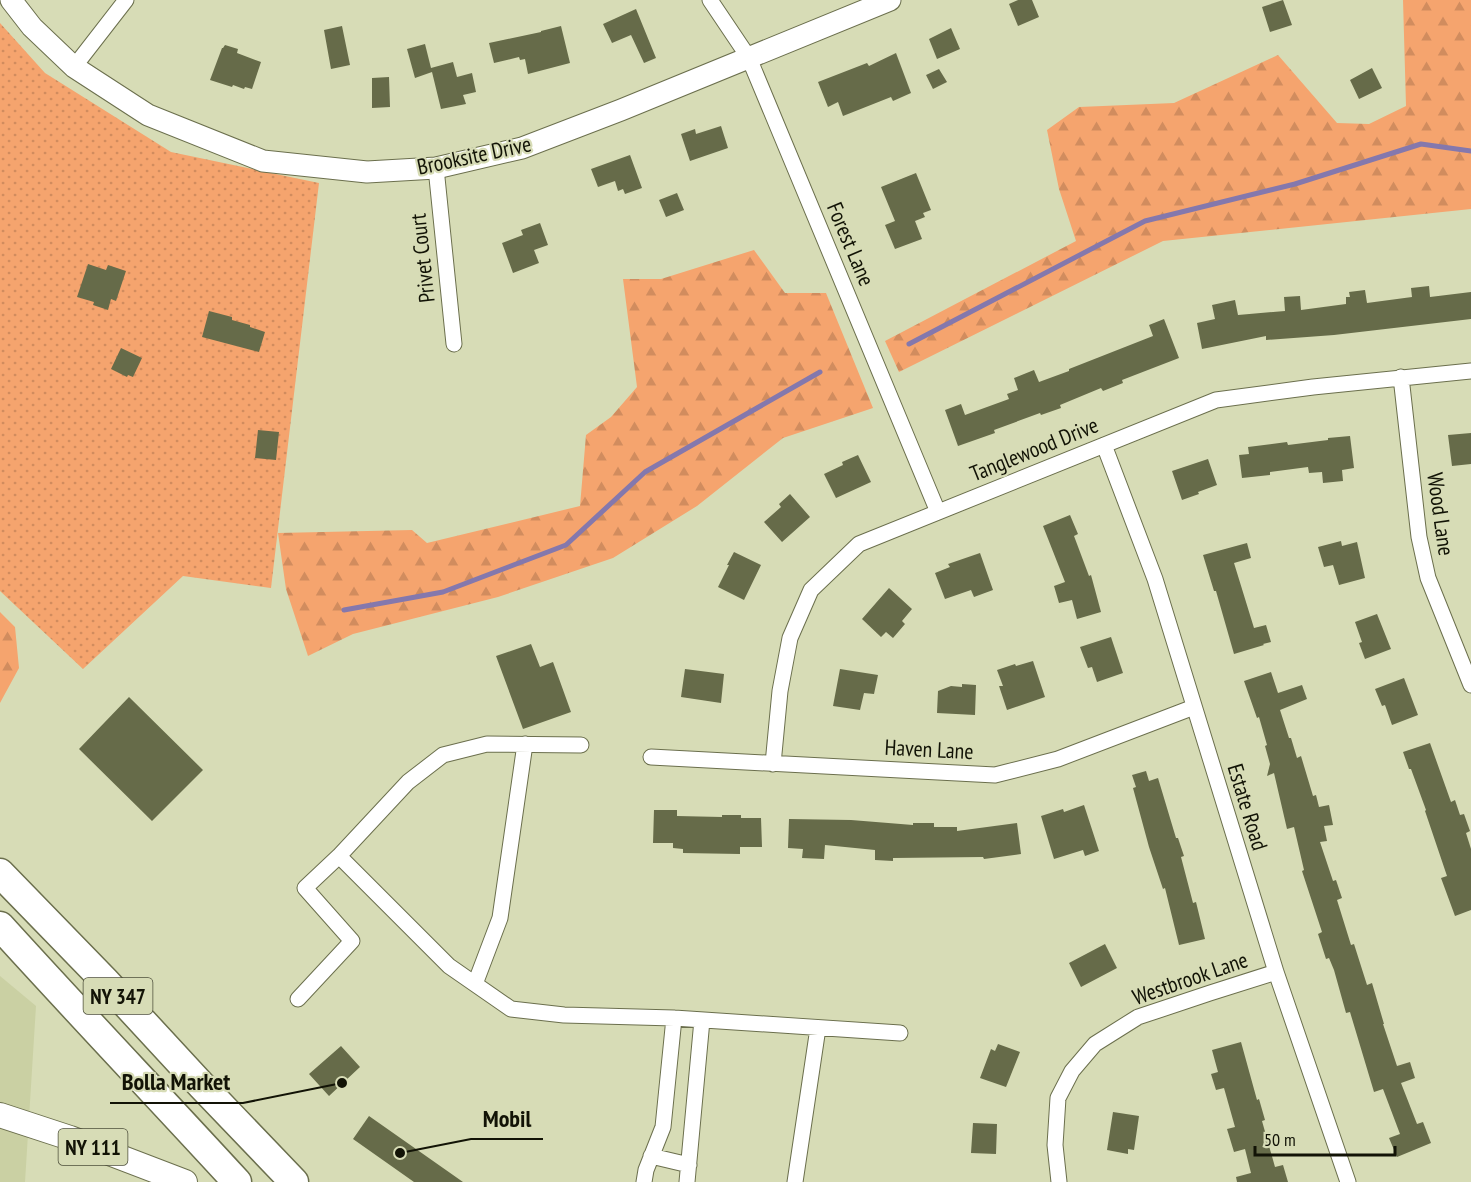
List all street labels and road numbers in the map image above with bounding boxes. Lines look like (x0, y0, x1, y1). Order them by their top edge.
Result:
street label: Brooksite Drive (414, 129, 534, 181)
street label: Forest Lane (821, 198, 881, 290)
street label: Privet Court (403, 212, 441, 304)
street label: Tanglewood Drive (966, 411, 1102, 487)
street label: Wood Lane (1421, 471, 1461, 557)
street label: Haven Lane (884, 733, 974, 765)
street label: Estate Road (1222, 760, 1274, 854)
street label: Westbrook Lane (1129, 945, 1251, 1011)
road number: NY 347 (84, 978, 152, 1014)
road number: NY 111 (58, 1129, 128, 1165)

